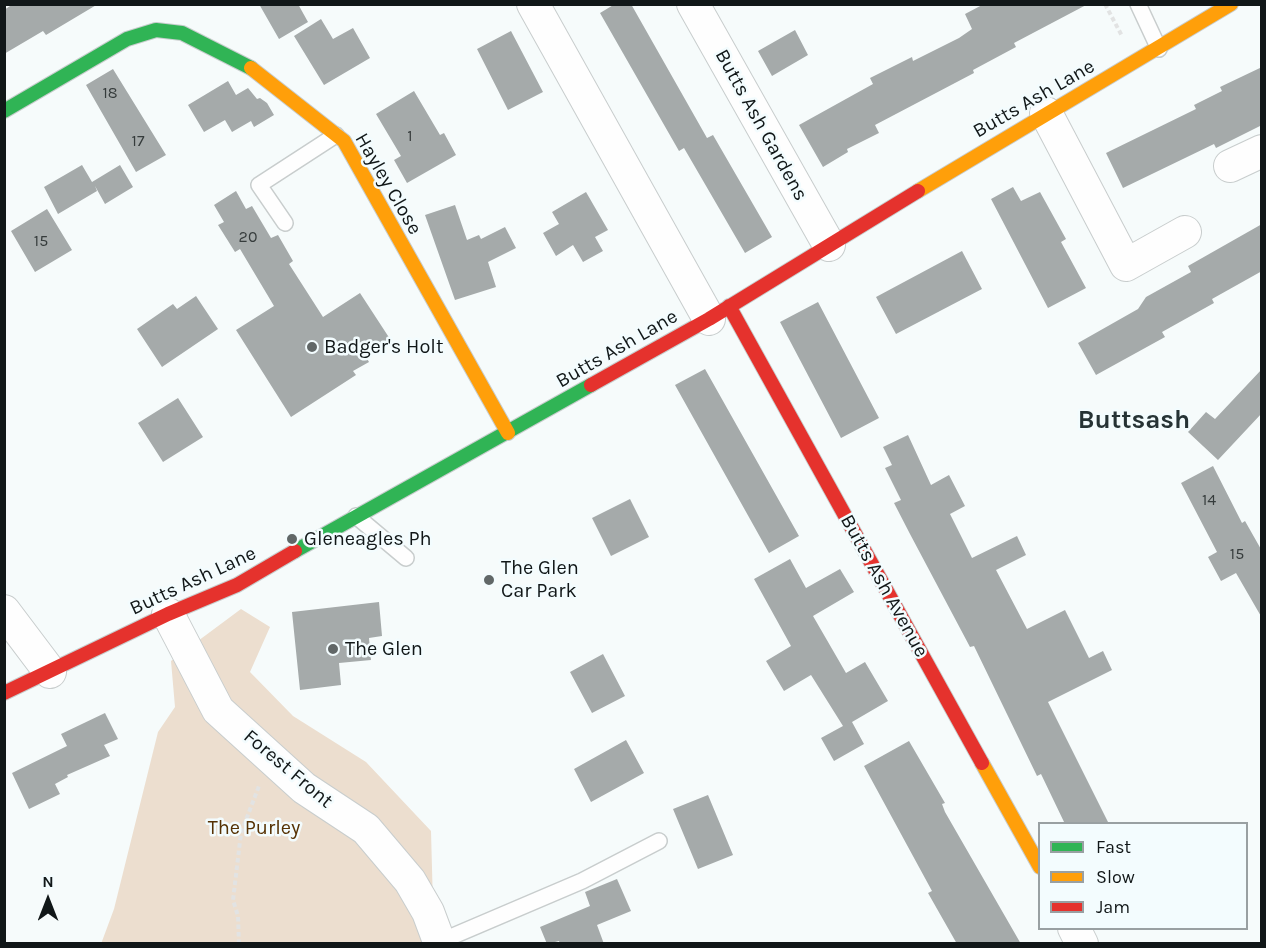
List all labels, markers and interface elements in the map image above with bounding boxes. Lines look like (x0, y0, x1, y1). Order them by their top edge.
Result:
street label: Butts Ash Gardens (709, 45, 813, 205)
street label: Butts Ash Lane (969, 55, 1099, 143)
house number: 18 (102, 83, 118, 103)
house number: 1 (407, 126, 413, 146)
street label: Hayley Close (349, 129, 427, 239)
house number: 17 (132, 131, 144, 151)
house number: 20 (239, 227, 257, 247)
house number: 15 (34, 231, 48, 251)
street label: Butts Ash Lane (552, 305, 682, 393)
place label: Badger's Holt (324, 335, 443, 359)
marker: Badger's Holt (305, 340, 319, 354)
district label: Buttsash (1078, 405, 1190, 437)
house number: 14 (1202, 490, 1216, 510)
street label: Butts Ash Avenue (835, 510, 933, 662)
place label: Gleneagles Ph (304, 527, 432, 551)
marker: Gleneagles Ph (285, 532, 299, 546)
street label: Butts Ash Lane (126, 541, 260, 621)
house number: 15 (1230, 544, 1244, 564)
place label: The Glen Car Park (501, 556, 579, 603)
marker: The Glen Car Park (482, 573, 496, 587)
place label: The Glen (345, 637, 423, 661)
marker: The Glen (326, 642, 340, 656)
street label: Forest Front (238, 725, 338, 813)
park label: The Purley (208, 816, 300, 840)
legend (1038, 822, 1248, 930)
text: Fast (1096, 836, 1131, 858)
text: Slow (1096, 866, 1135, 888)
north arrow (18, 870, 78, 930)
text: N (42, 872, 54, 891)
text: Jam (1096, 896, 1130, 918)

